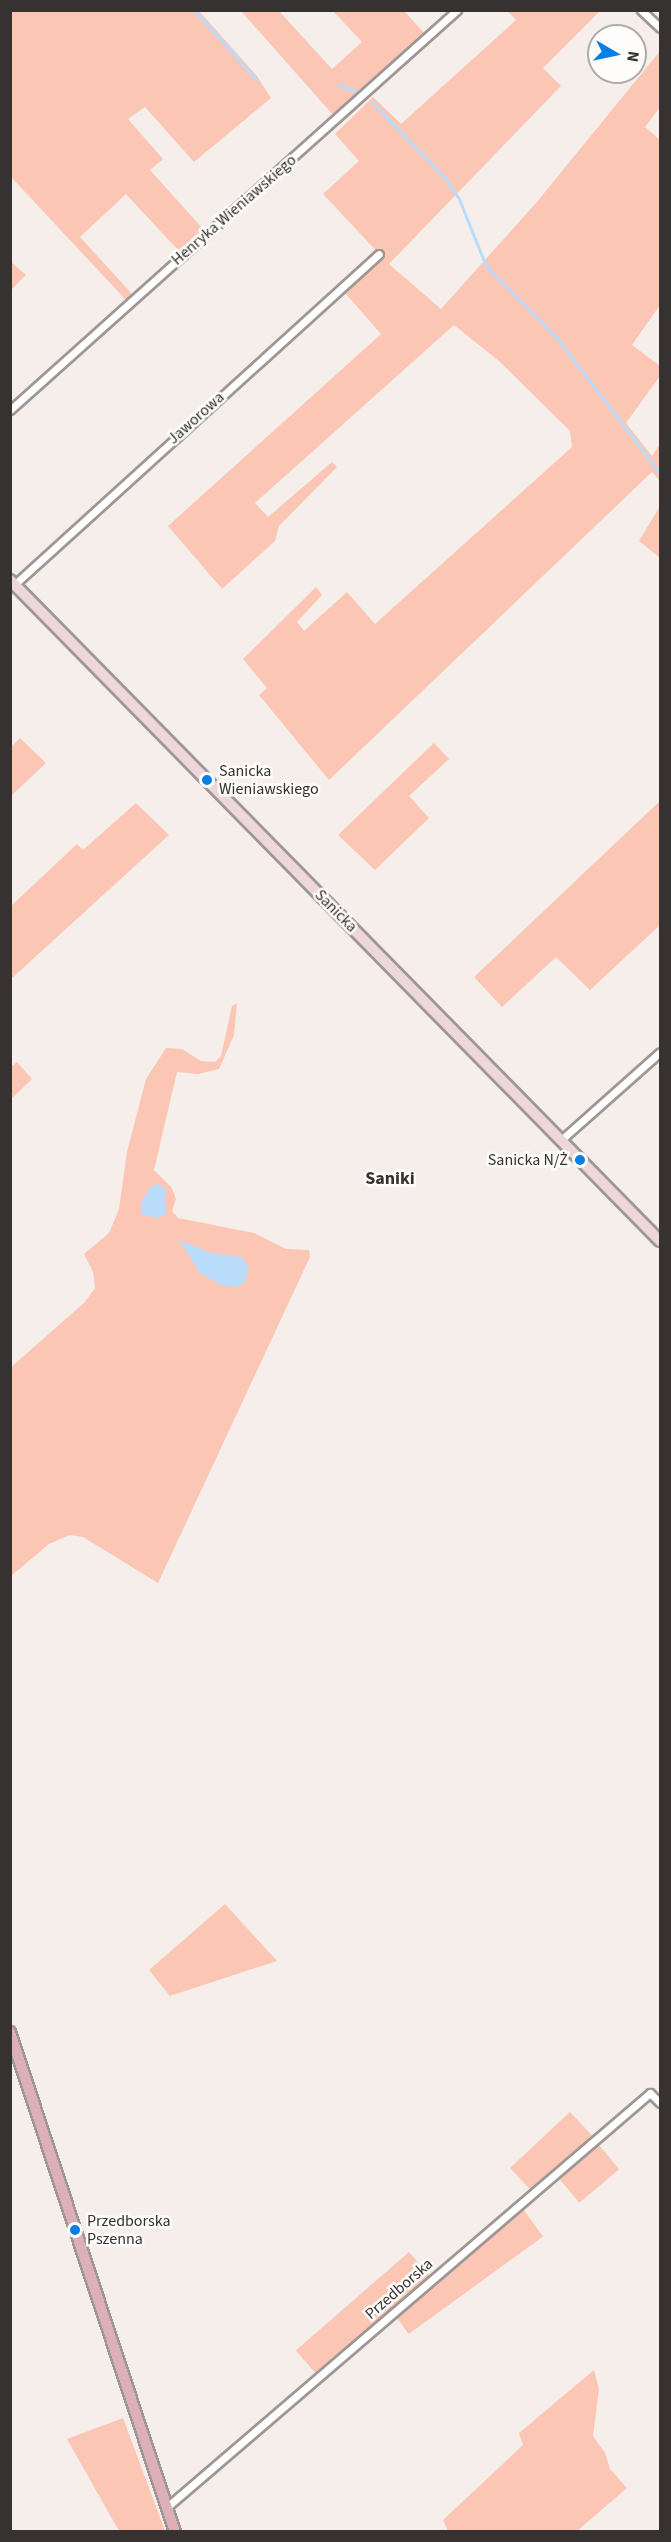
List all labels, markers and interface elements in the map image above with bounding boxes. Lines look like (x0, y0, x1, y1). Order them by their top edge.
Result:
north arrow (587, 24, 647, 84)
text: N (621, 50, 645, 63)
street label: Henryka Wieniawskiego (168, 151, 300, 269)
street label: Jaworowa (164, 388, 228, 448)
place label: Sanicka Wieniawskiego (219, 761, 319, 799)
marker: Sanicka Wieniawskiego (200, 773, 214, 787)
street label: Sanicka (311, 886, 361, 936)
place label: Sanicka N/Ż (488, 1150, 568, 1170)
marker: Sanicka N/Ż (573, 1153, 587, 1167)
district label: Saniki (365, 1168, 415, 1190)
place label: Przedborska Pszenna (87, 2211, 171, 2249)
marker: Przedborska Pszenna (68, 2223, 82, 2237)
street label: Przedborska (361, 2254, 437, 2324)

